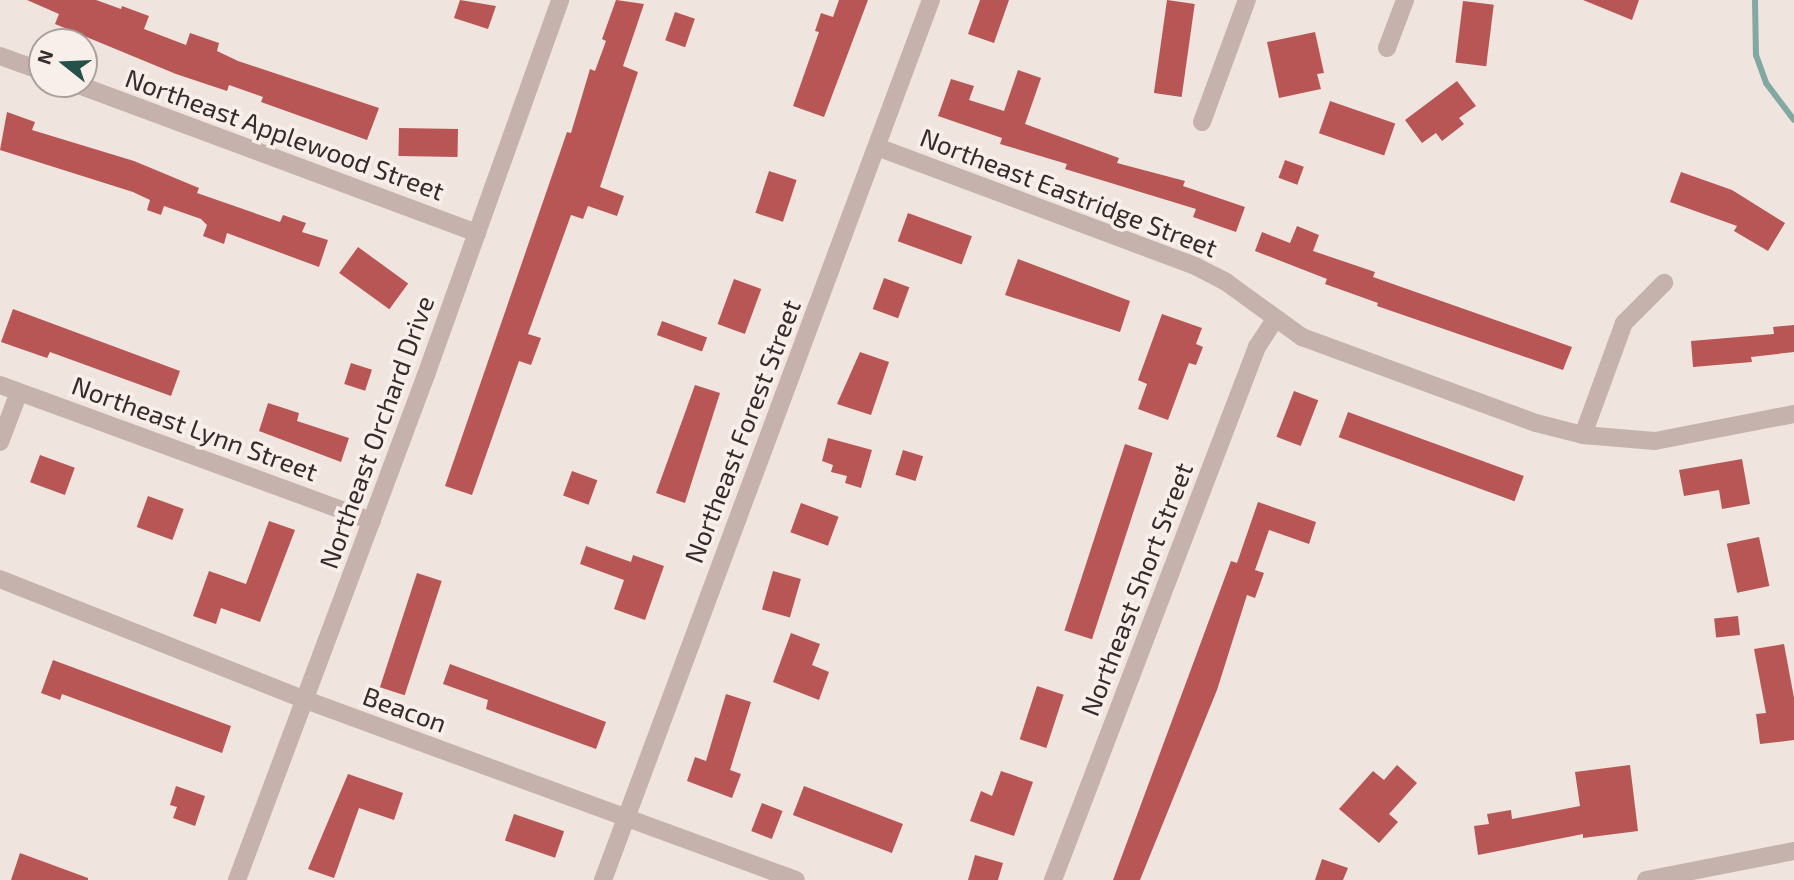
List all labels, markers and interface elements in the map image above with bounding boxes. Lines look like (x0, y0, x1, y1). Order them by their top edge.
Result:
north arrow (28, 28, 98, 98)
text: N (31, 47, 58, 67)
street label: Northeast Applewood Street (121, 62, 449, 206)
street label: Northeast Eastridge Street (916, 121, 1222, 263)
street label: Northeast Orchard Drive (312, 291, 440, 573)
street label: Northeast Forest Street (677, 295, 807, 567)
street label: Northeast Lynn Street (68, 369, 322, 487)
street label: Northeast Short Street (1073, 458, 1199, 720)
street label: Beacon (359, 680, 451, 738)

